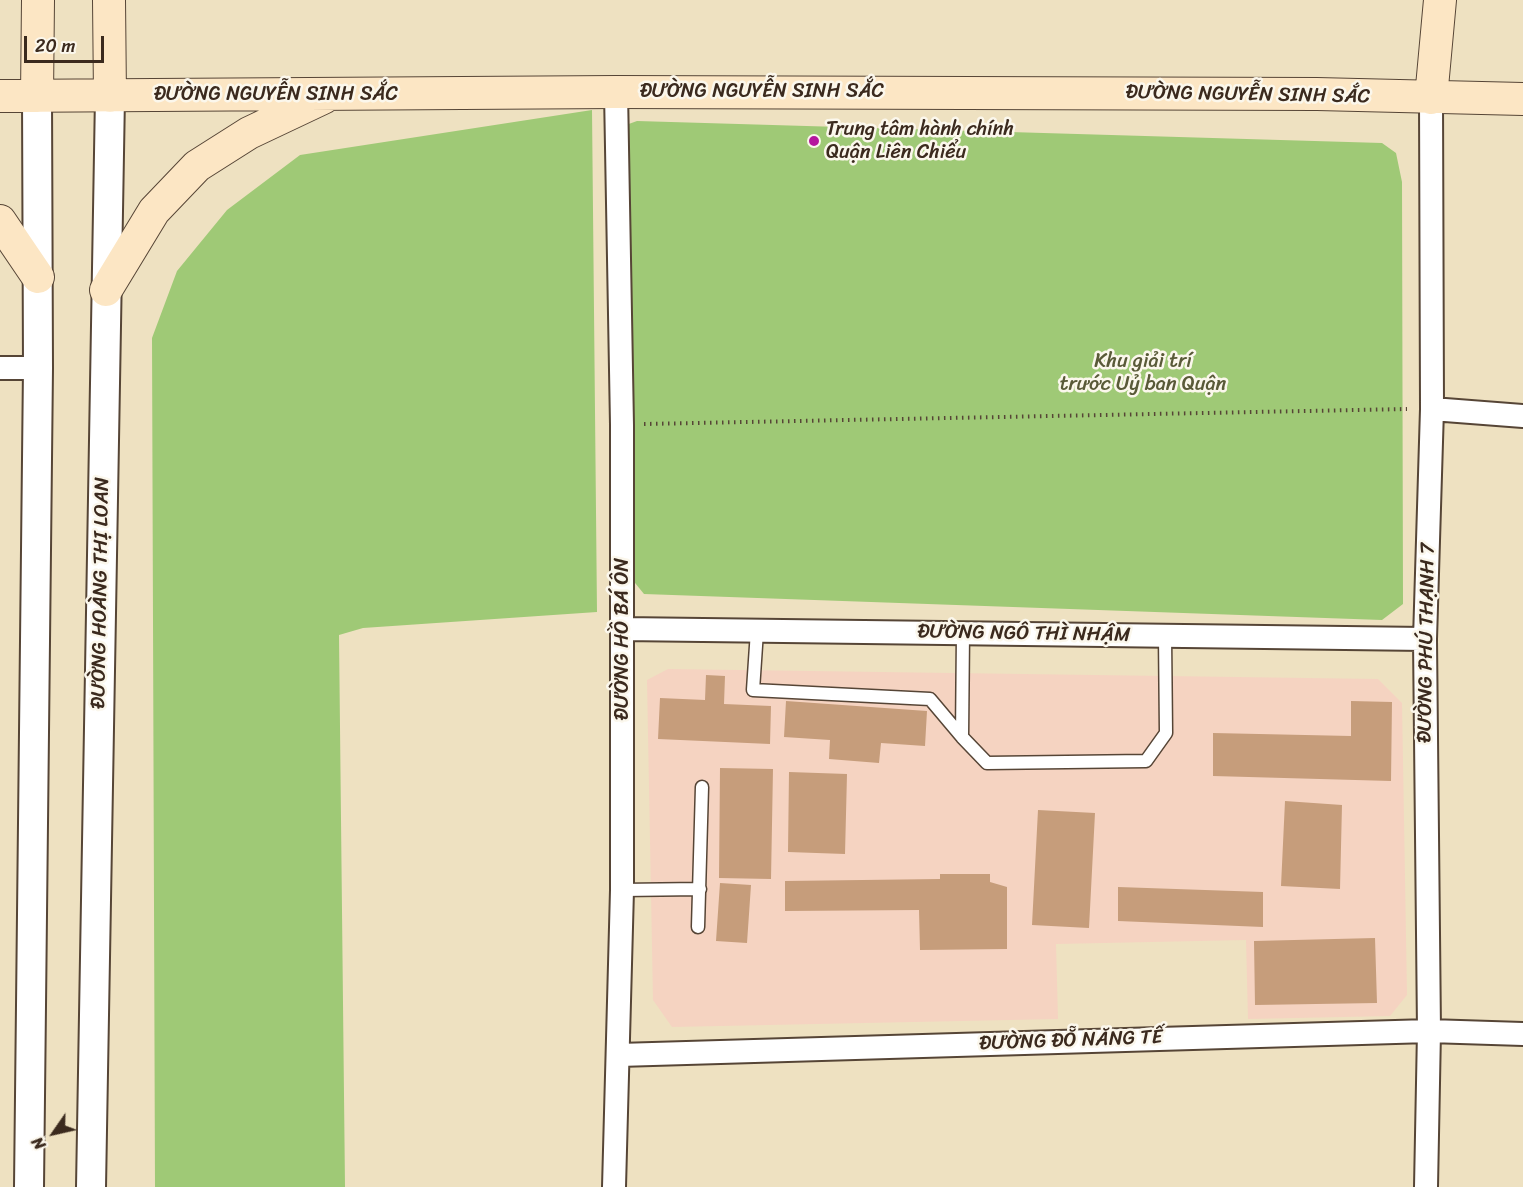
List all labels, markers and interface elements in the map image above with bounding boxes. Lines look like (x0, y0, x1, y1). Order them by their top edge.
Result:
scale bar (27, 24, 106, 62)
text: 20 m (35, 30, 75, 62)
street label: ĐƯỜNG NGUYỄN SINH SẮC (640, 80, 884, 104)
street label: ĐƯỜNG NGUYỄN SINH SẮC (1126, 81, 1370, 109)
street label: ĐƯỜNG NGUYỄN SINH SẮC (154, 83, 398, 107)
place label: Trung tâm hành chính Quận Liên Chiểu (826, 118, 1014, 165)
marker: Trung tâm hành chính Quận Liên Chiểu (807, 134, 821, 148)
park label: Khu giải trí trước Uỷ ban Quận (1060, 350, 1226, 397)
street label: ĐƯỜNG HOÀNG THỊ LOAN (87, 477, 115, 709)
street label: ĐƯỜNG PHÚ THẠNH 7 (1413, 543, 1441, 743)
street label: ĐƯỜNG HỒ BÁ ÔN (611, 558, 635, 720)
street label: ĐƯỜNG NGÔ THÌ NHẬM (917, 620, 1131, 648)
street label: ĐƯỜNG ĐỖ NĂNG TẾ (979, 1026, 1163, 1056)
north arrow (24, 1103, 84, 1163)
text: N (24, 1131, 54, 1156)

